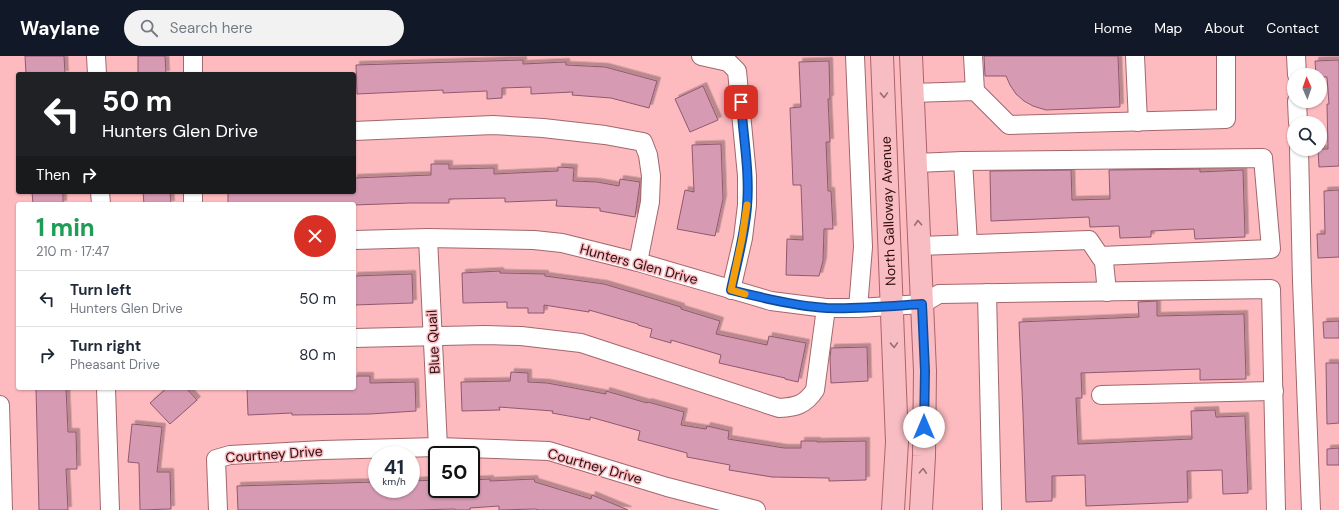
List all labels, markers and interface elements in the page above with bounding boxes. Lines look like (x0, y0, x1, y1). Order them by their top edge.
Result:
search box (124, 10, 404, 46)
text: Waylane (20, 16, 100, 41)
icon: search (138, 17, 160, 39)
text: Search here (170, 18, 253, 38)
text: Home (1094, 19, 1132, 37)
text: Map (1154, 19, 1182, 37)
text: About (1204, 19, 1244, 37)
text: Contact (1266, 19, 1319, 37)
north arrow (1287, 68, 1327, 108)
map controls (1287, 68, 1327, 156)
text: 50 m (102, 83, 172, 120)
pin (724, 85, 758, 119)
icon: left (36, 88, 88, 140)
icon: arrive (730, 91, 752, 113)
one-way arrow (879, 92, 888, 98)
button: search (1287, 116, 1327, 156)
text: Hunters Glen Drive (102, 119, 258, 143)
street label: North Galloway Avenue (876, 136, 900, 286)
icon: right (78, 164, 100, 186)
text: Then (36, 165, 70, 185)
text: 1 min (36, 212, 95, 243)
button: close (294, 215, 336, 257)
one-way arrow (914, 220, 923, 226)
street label: Hunters Glen Drive (578, 240, 700, 288)
text: 210 m · 17:47 (36, 243, 109, 260)
text: Turn left (70, 280, 131, 300)
icon: left (36, 288, 58, 310)
text: 50 m (299, 289, 336, 309)
text: Hunters Glen Drive (70, 300, 183, 317)
street label: Blue Quail (422, 309, 444, 375)
text: Turn right (70, 336, 141, 356)
one-way arrow (889, 342, 898, 348)
icon: right (36, 344, 58, 366)
text: 80 m (299, 345, 336, 365)
text: Pheasant Drive (70, 356, 160, 373)
position arrow (903, 406, 945, 448)
street label: Courtney Drive (225, 442, 323, 466)
street label: Courtney Drive (546, 444, 644, 488)
speed limit sign: 50 (428, 446, 480, 498)
text: 41 (384, 454, 404, 480)
one-way arrow (919, 468, 928, 474)
text: km/h (382, 475, 406, 488)

